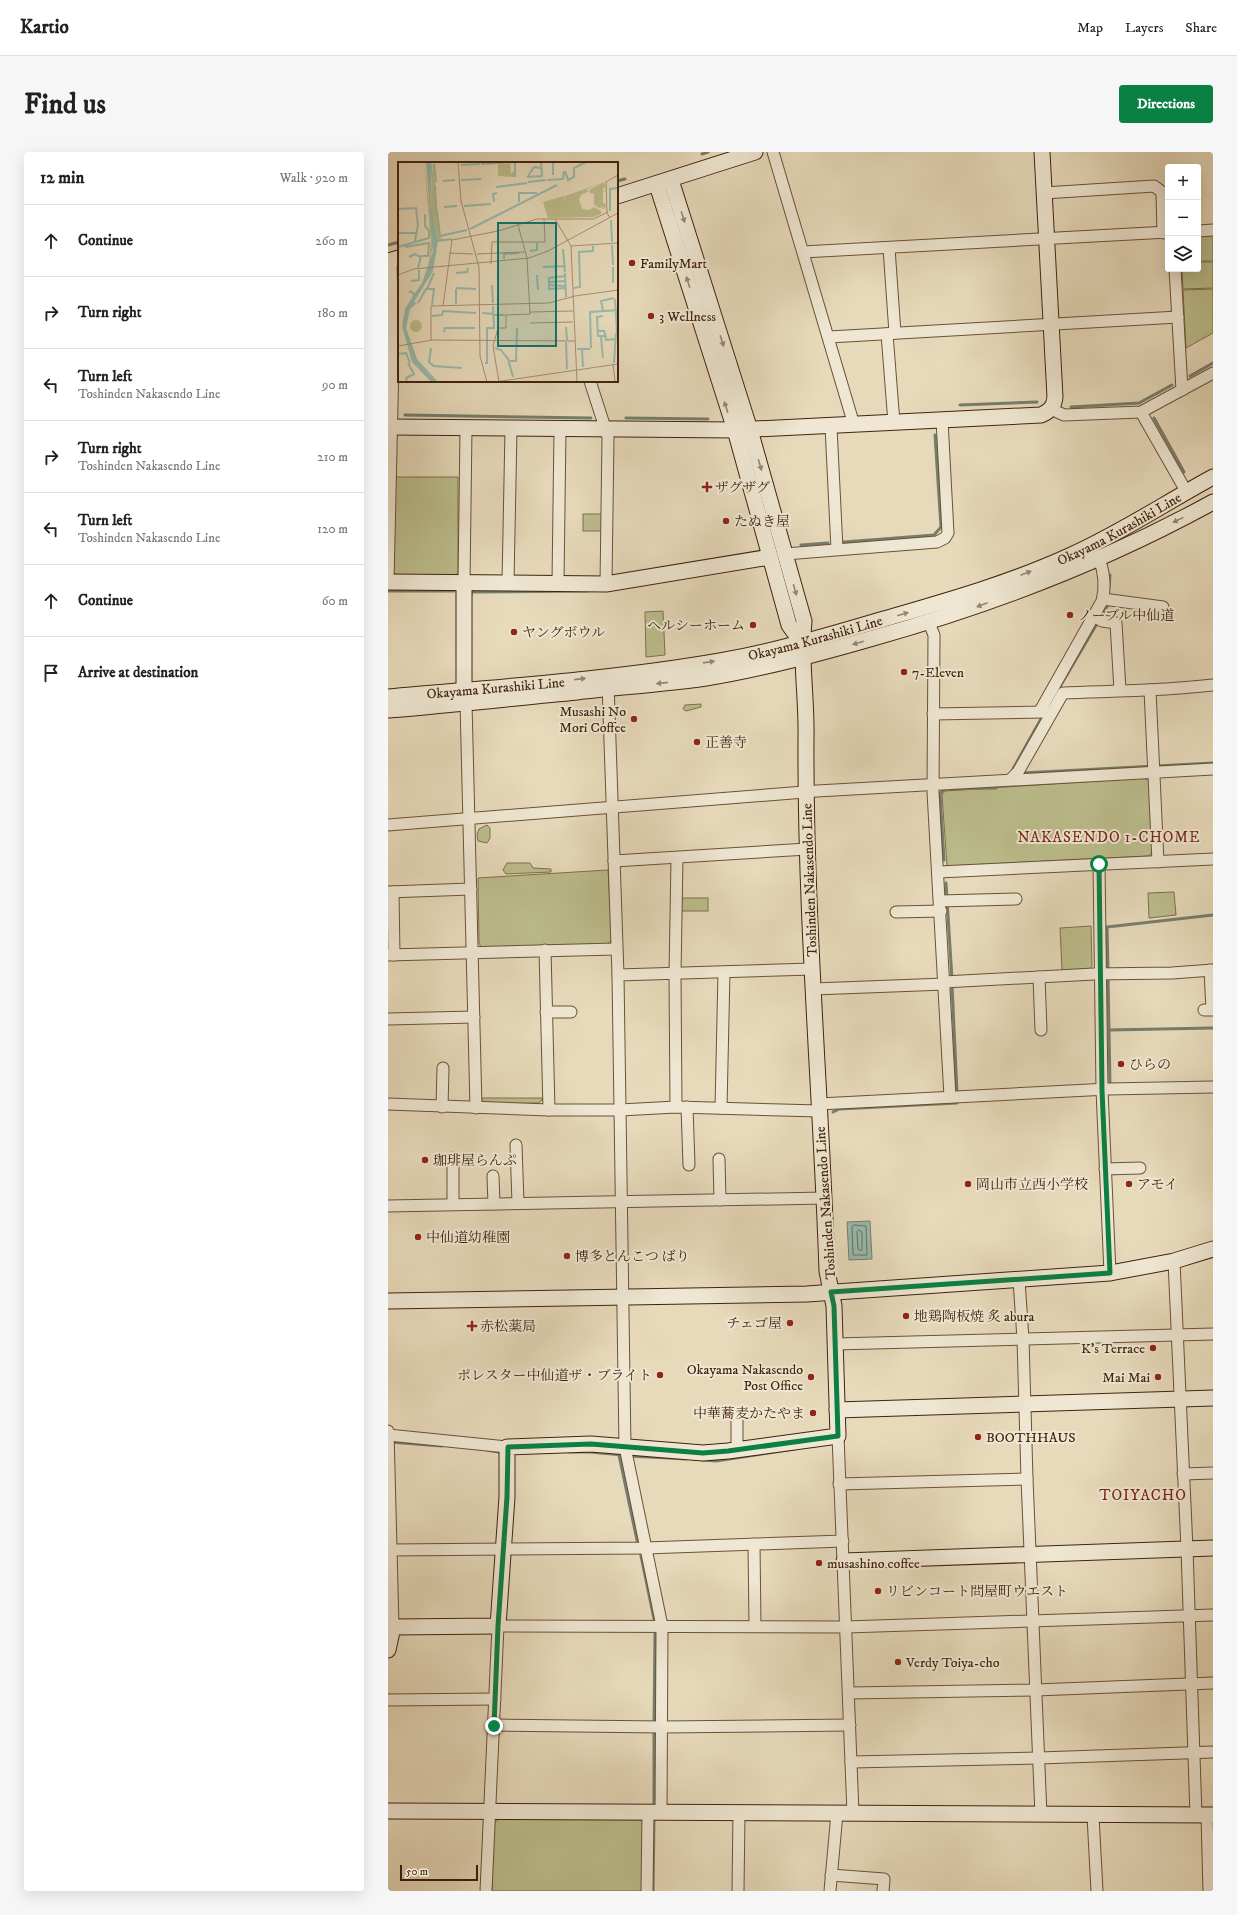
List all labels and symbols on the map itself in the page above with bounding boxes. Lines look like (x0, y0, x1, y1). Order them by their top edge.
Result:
inset map (398, 162, 618, 382)
one-way arrow (680, 211, 686, 223)
place label: FamilyMart (640, 255, 708, 273)
marker: FamilyMart (627, 258, 637, 268)
one-way arrow (685, 276, 691, 288)
place label: 3 Wellness (659, 308, 716, 326)
marker: 3 Wellness (646, 311, 656, 321)
one-way arrow (719, 335, 725, 347)
one-way arrow (723, 400, 729, 412)
one-way arrow (757, 459, 763, 471)
place label: ザグザグ (715, 479, 770, 497)
marker: ザグザグ (702, 482, 712, 492)
street label: Okayama Kurashiki Line (1055, 489, 1185, 570)
place label: たぬき屋 (734, 513, 790, 531)
marker: たぬき屋 (721, 516, 731, 526)
one-way arrow (1173, 517, 1184, 524)
one-way arrow (1021, 570, 1033, 576)
one-way arrow (792, 585, 798, 597)
one-way arrow (975, 603, 987, 609)
place label: ノーブル中仙道 (1078, 607, 1174, 625)
marker: ノーブル中仙道 (1065, 610, 1075, 620)
one-way arrow (897, 611, 909, 617)
street label: Okayama Kurashiki Line (747, 612, 885, 665)
place label: ヘルシーホーム (647, 617, 745, 635)
marker: ヘルシーホーム (748, 620, 758, 630)
place label: ヤングボウル (522, 624, 605, 642)
marker: ヤングボウル (509, 627, 519, 637)
one-way arrow (851, 640, 863, 646)
one-way arrow (703, 659, 715, 665)
place label: 7-Eleven (912, 664, 965, 682)
marker: 7-Eleven (899, 667, 909, 677)
street label: Okayama Kurashiki Line (426, 673, 566, 704)
one-way arrow (574, 676, 586, 682)
one-way arrow (656, 680, 668, 686)
place label: Musashi No Mori Coffee (559, 703, 626, 737)
marker: Musashi No Mori Coffee (629, 714, 639, 724)
place label: 正善寺 (705, 734, 747, 752)
marker: 正善寺 (692, 737, 702, 747)
street label: Toshinden Nakasendo Line (798, 803, 822, 957)
district label: NAKASENDO 1-CHOME (1017, 828, 1201, 847)
route start (1090, 855, 1108, 873)
place label: ひらの (1129, 1056, 1171, 1074)
marker: ひらの (1116, 1059, 1126, 1069)
street label: Toshinden Nakasendo Line (812, 1126, 840, 1280)
place label: 珈琲屋らんぷ (433, 1152, 517, 1170)
marker: 珈琲屋らんぷ (420, 1155, 430, 1165)
place label: 岡山市立西小学校 (976, 1176, 1088, 1194)
place label: アモイ (1137, 1176, 1178, 1194)
marker: 岡山市立西小学校 (963, 1179, 973, 1189)
marker: アモイ (1124, 1179, 1134, 1189)
place label: 中仙道幼稚園 (426, 1229, 510, 1247)
marker: 中仙道幼稚園 (413, 1232, 423, 1242)
place label: 博多とんこつ ばり (575, 1248, 690, 1266)
marker: 博多とんこつ ばり (562, 1251, 572, 1261)
place label: 地鶏陶板焼 炙 abura (914, 1308, 1034, 1326)
marker: 地鶏陶板焼 炙 abura (901, 1311, 911, 1321)
place label: チェゴ屋 (726, 1315, 782, 1333)
place label: 赤松薬局 (480, 1318, 536, 1336)
marker: チェゴ屋 (785, 1318, 795, 1328)
marker: 赤松薬局 (467, 1321, 477, 1331)
place label: K's Terrace (1081, 1340, 1145, 1358)
marker: K's Terrace (1148, 1343, 1158, 1353)
place label: Okayama Nakasendo Post Office (687, 1361, 803, 1395)
place label: ポレスター中仙道ザ・ブライト (457, 1367, 652, 1385)
place label: Mai Mai (1102, 1369, 1150, 1387)
marker: ポレスター中仙道ザ・ブライト (655, 1370, 665, 1380)
marker: Okayama Nakasendo Post Office (806, 1372, 816, 1382)
marker: Mai Mai (1153, 1372, 1163, 1382)
place label: 中華蕎麦かたやま (693, 1405, 805, 1423)
marker: 中華蕎麦かたやま (808, 1408, 818, 1418)
place label: BOOTHHAUS (986, 1429, 1076, 1447)
marker: BOOTHHAUS (973, 1432, 983, 1442)
district label: TOIYACHO (1099, 1486, 1187, 1505)
place label: musashino coffee (827, 1555, 920, 1573)
marker: musashino coffee (814, 1558, 824, 1568)
place label: リビンコート問屋町ウエスト (886, 1583, 1068, 1601)
marker: リビンコート問屋町ウエスト (873, 1586, 883, 1596)
place label: Verdy Toiya-cho (905, 1654, 1000, 1672)
marker: Verdy Toiya-cho (893, 1657, 903, 1667)
route end (485, 1717, 503, 1735)
scale bar (400, 1863, 478, 1882)

